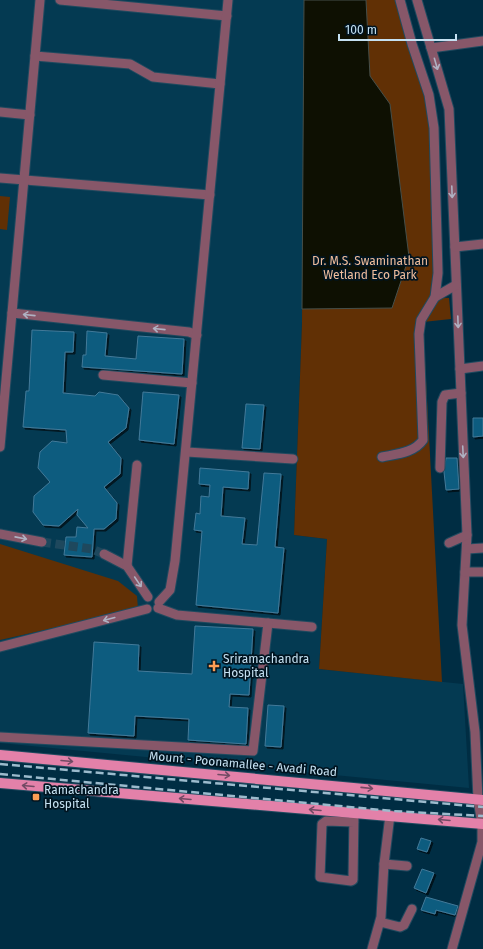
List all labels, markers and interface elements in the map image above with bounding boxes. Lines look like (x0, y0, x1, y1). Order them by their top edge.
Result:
scale bar (339, 16, 456, 42)
text: 100 m (345, 23, 377, 37)
one-way arrow (433, 58, 440, 71)
one-way arrow (449, 185, 456, 198)
park label: Dr. M.S. Swaminathan Wetland Eco Park (312, 254, 428, 282)
one-way arrow (23, 311, 36, 319)
one-way arrow (454, 315, 461, 328)
one-way arrow (153, 325, 166, 333)
one-way arrow (460, 445, 467, 458)
one-way arrow (14, 534, 27, 542)
one-way arrow (134, 577, 142, 588)
one-way arrow (103, 615, 116, 623)
place label: Sriramachandra Hospital (223, 652, 309, 680)
marker: Sriramachandra Hospital (208, 660, 220, 672)
street label: Mount - Poonamallee - Avadi Road (148, 749, 338, 779)
one-way arrow (60, 757, 73, 764)
one-way arrow (217, 771, 230, 779)
one-way arrow (22, 782, 35, 789)
place label: Ramachandra Hospital (44, 783, 119, 811)
one-way arrow (360, 785, 373, 792)
marker: Ramachandra Hospital (31, 792, 41, 802)
one-way arrow (179, 795, 192, 802)
one-way arrow (309, 806, 322, 813)
one-way arrow (438, 817, 451, 824)

